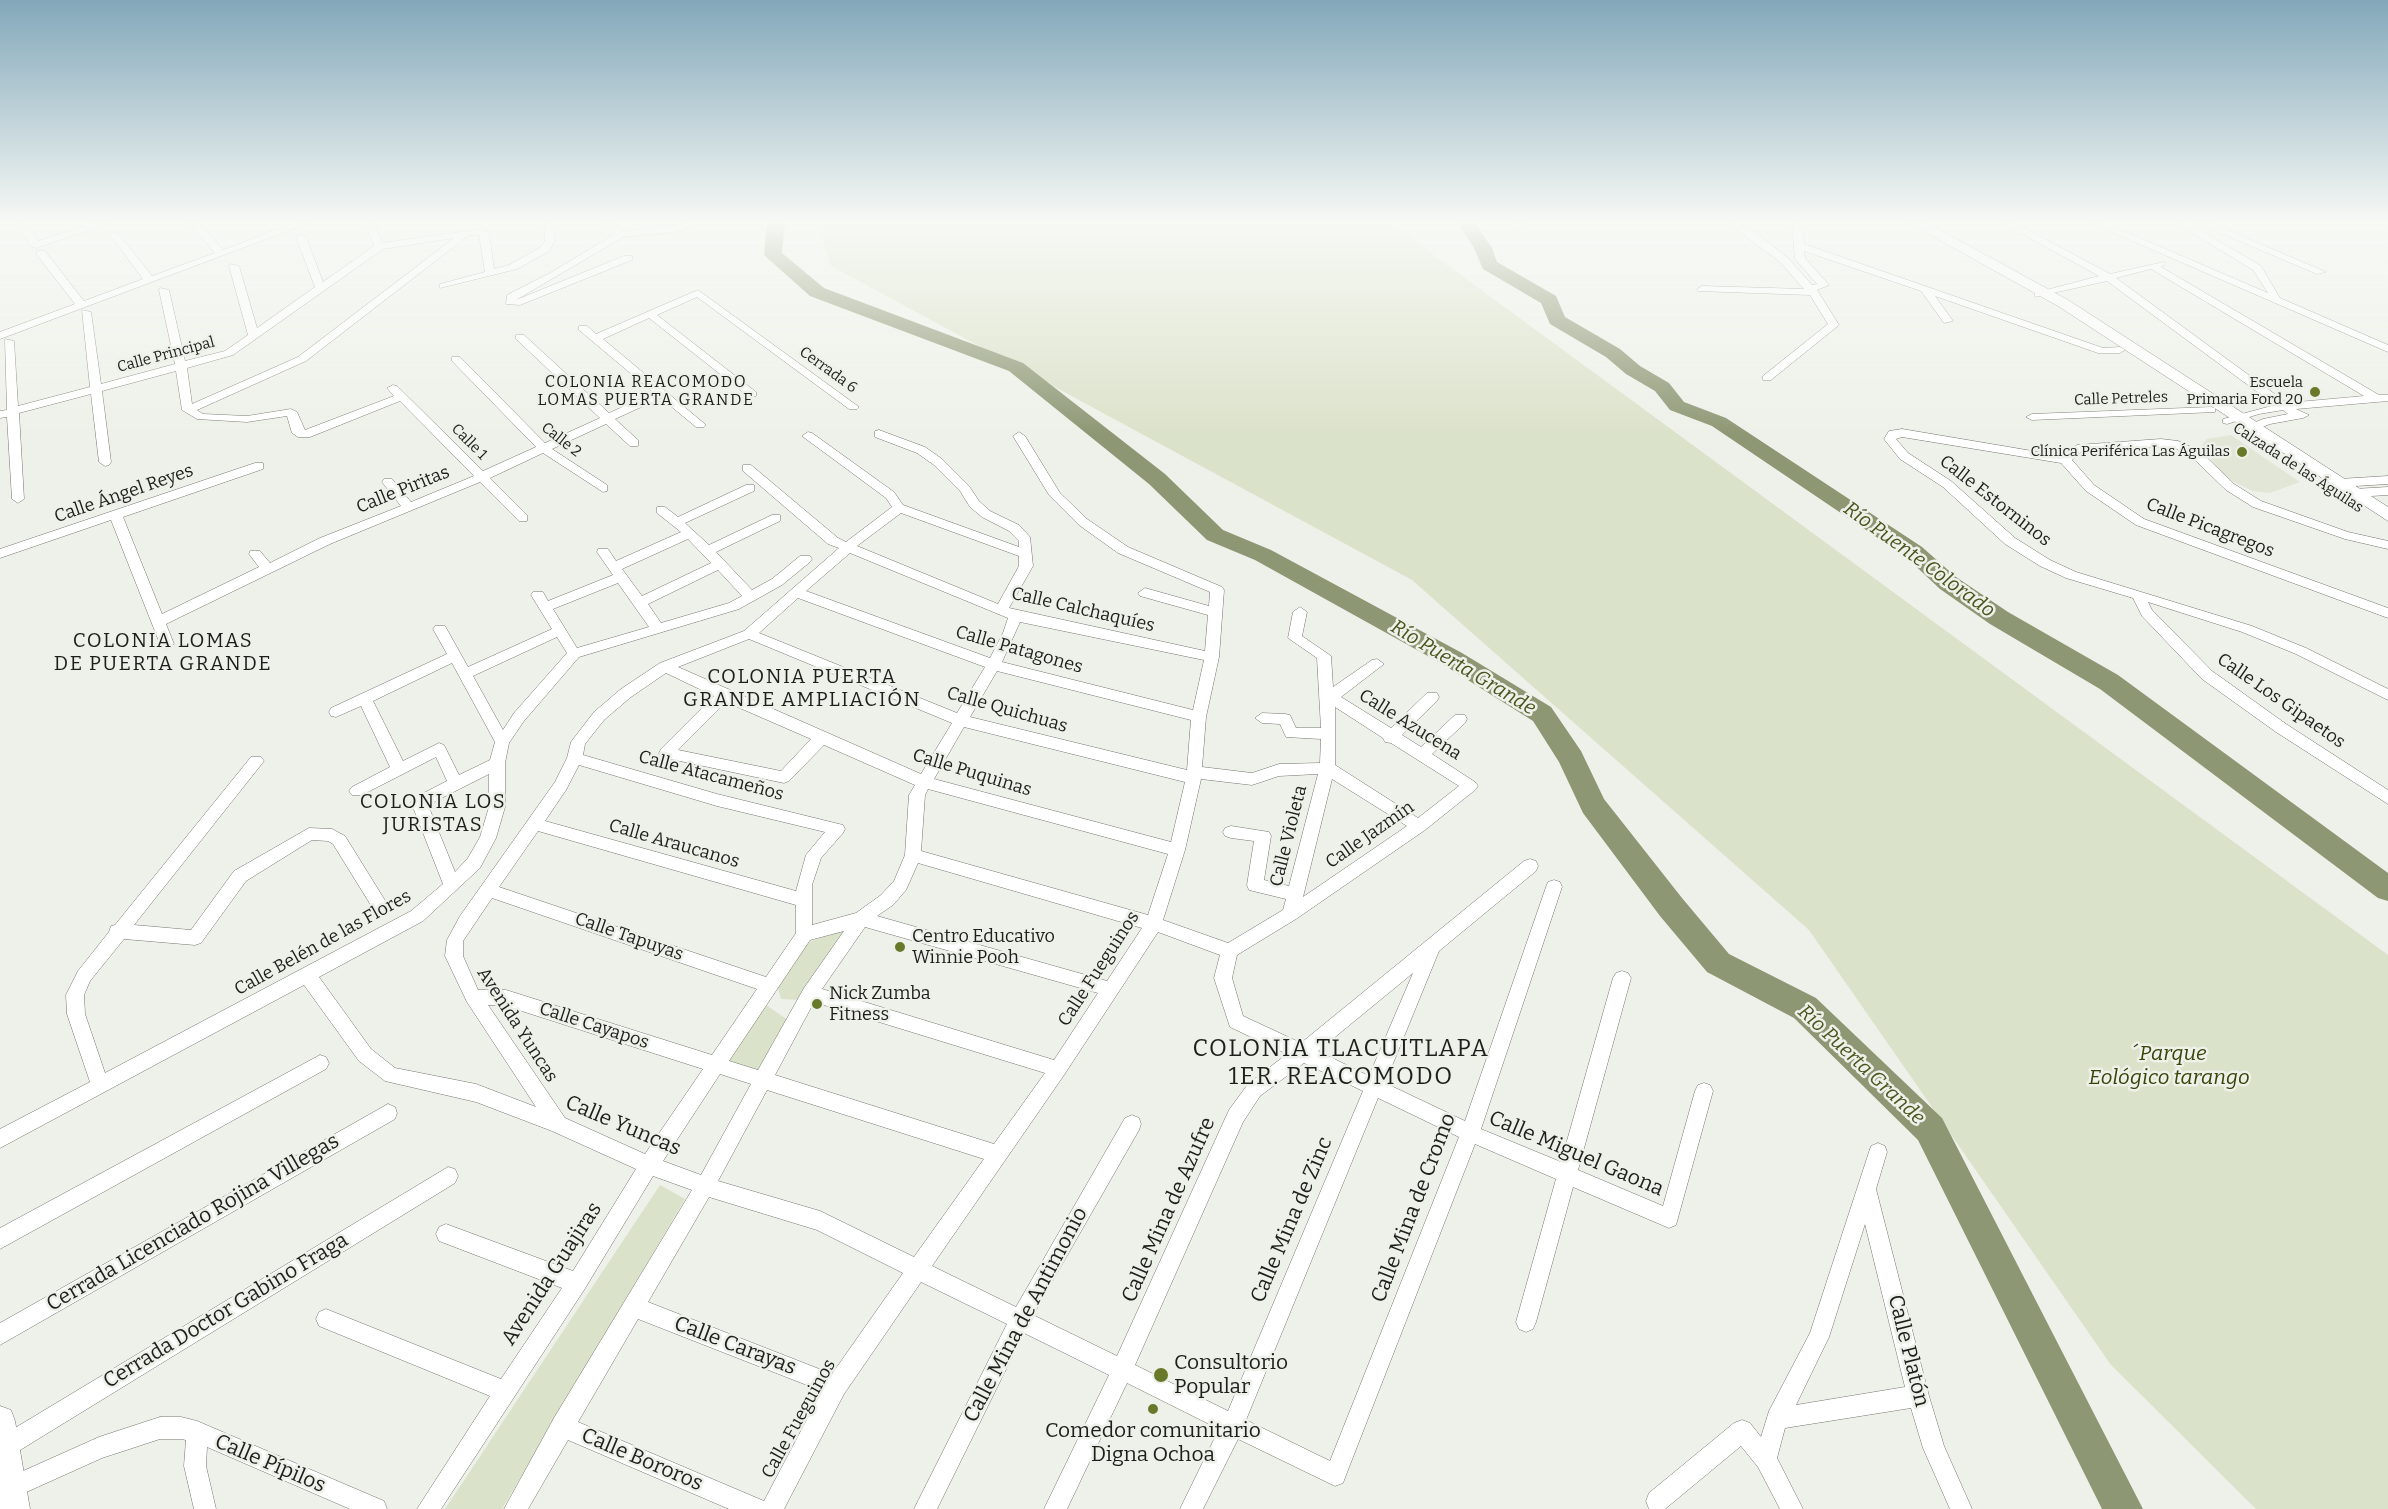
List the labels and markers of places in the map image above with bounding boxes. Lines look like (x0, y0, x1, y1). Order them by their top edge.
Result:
place label: Escuela Primaria Ford 20 (2187, 374, 2303, 409)
marker: Escuela Primaria Ford 20 (2308, 385, 2322, 399)
place label: Clínica Periférica Las Águilas (2030, 443, 2230, 461)
marker: Clínica Periférica Las Águilas (2235, 445, 2249, 459)
place label: Centro Educativo Winnie Pooh (912, 926, 1055, 968)
marker: Centro Educativo Winnie Pooh (893, 940, 907, 954)
place label: Nick Zumba Fitness (829, 983, 931, 1026)
marker: Nick Zumba Fitness (810, 997, 824, 1011)
place label: Consultorio Popular (1174, 1350, 1288, 1400)
marker: Consultorio Popular (1152, 1366, 1170, 1384)
marker: Comedor comunitario Digna Ochoa (1146, 1402, 1160, 1416)
place label: Comedor comunitario Digna Ochoa (1045, 1418, 1261, 1468)

